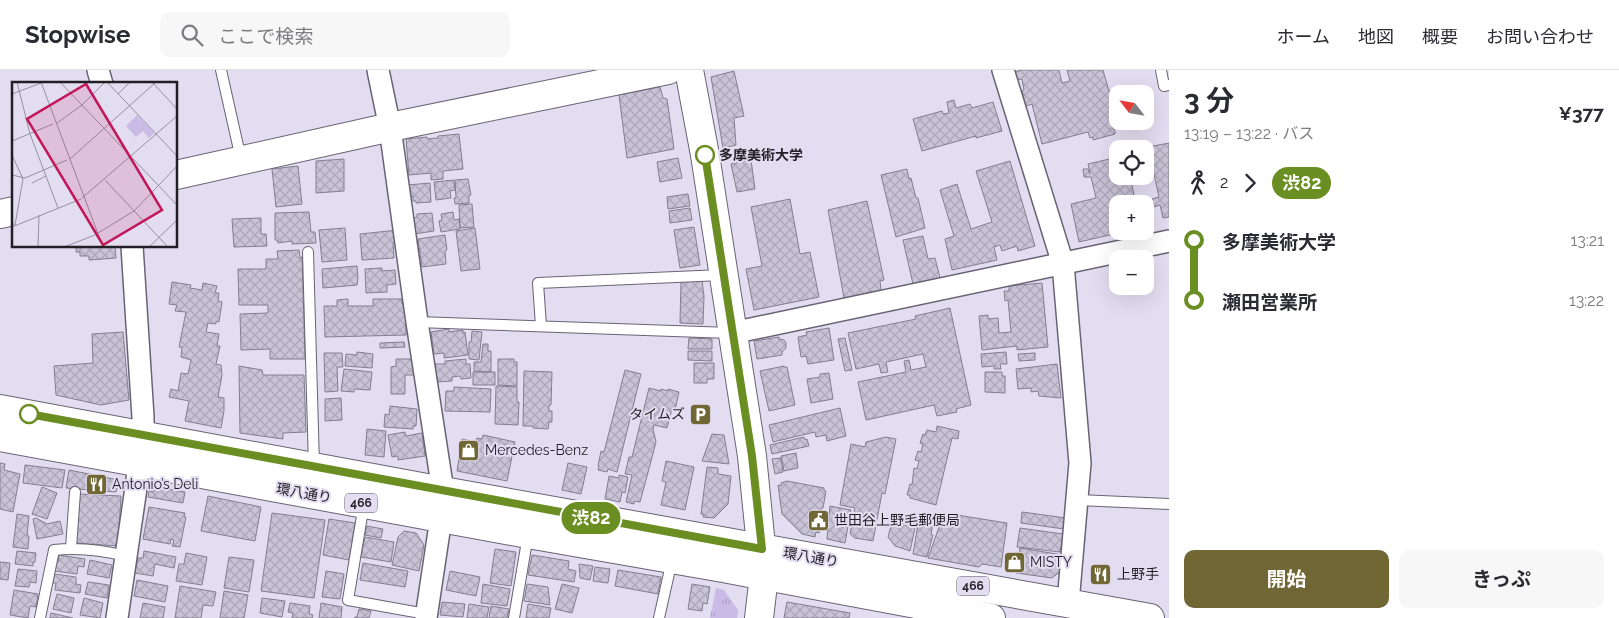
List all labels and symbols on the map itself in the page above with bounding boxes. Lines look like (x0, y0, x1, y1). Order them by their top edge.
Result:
inset map (12, 82, 178, 248)
north arrow (1109, 85, 1154, 130)
marker: 多摩美術大学 (695, 145, 715, 165)
place label: 多摩美術大学 (719, 147, 803, 163)
parking icon: タイムズ (689, 402, 713, 426)
unlabelled marker (19, 404, 39, 424)
place label: タイムズ (629, 406, 685, 422)
shop icon: Mercedes-Benz (457, 438, 481, 462)
place label: Mercedes-Benz (485, 442, 588, 458)
restaurant icon: Antonio’s Deli (84, 472, 108, 496)
place label: Antonio’s Deli (112, 476, 198, 492)
street label: 環八通り (275, 480, 333, 506)
road number: 466 (345, 493, 377, 512)
line badge: 渋82 (562, 502, 620, 534)
public building icon: 世田谷上野毛郵便局 (806, 508, 830, 532)
place label: 世田谷上野毛郵便局 (834, 512, 960, 528)
street label: 環八通り (782, 544, 840, 570)
shop icon: MISTY (1002, 550, 1026, 574)
place label: MISTY (1030, 554, 1072, 570)
restaurant icon: 上野手 (1089, 562, 1113, 586)
place label: 上野手 (1117, 566, 1159, 582)
road number: 466 (957, 576, 989, 596)

